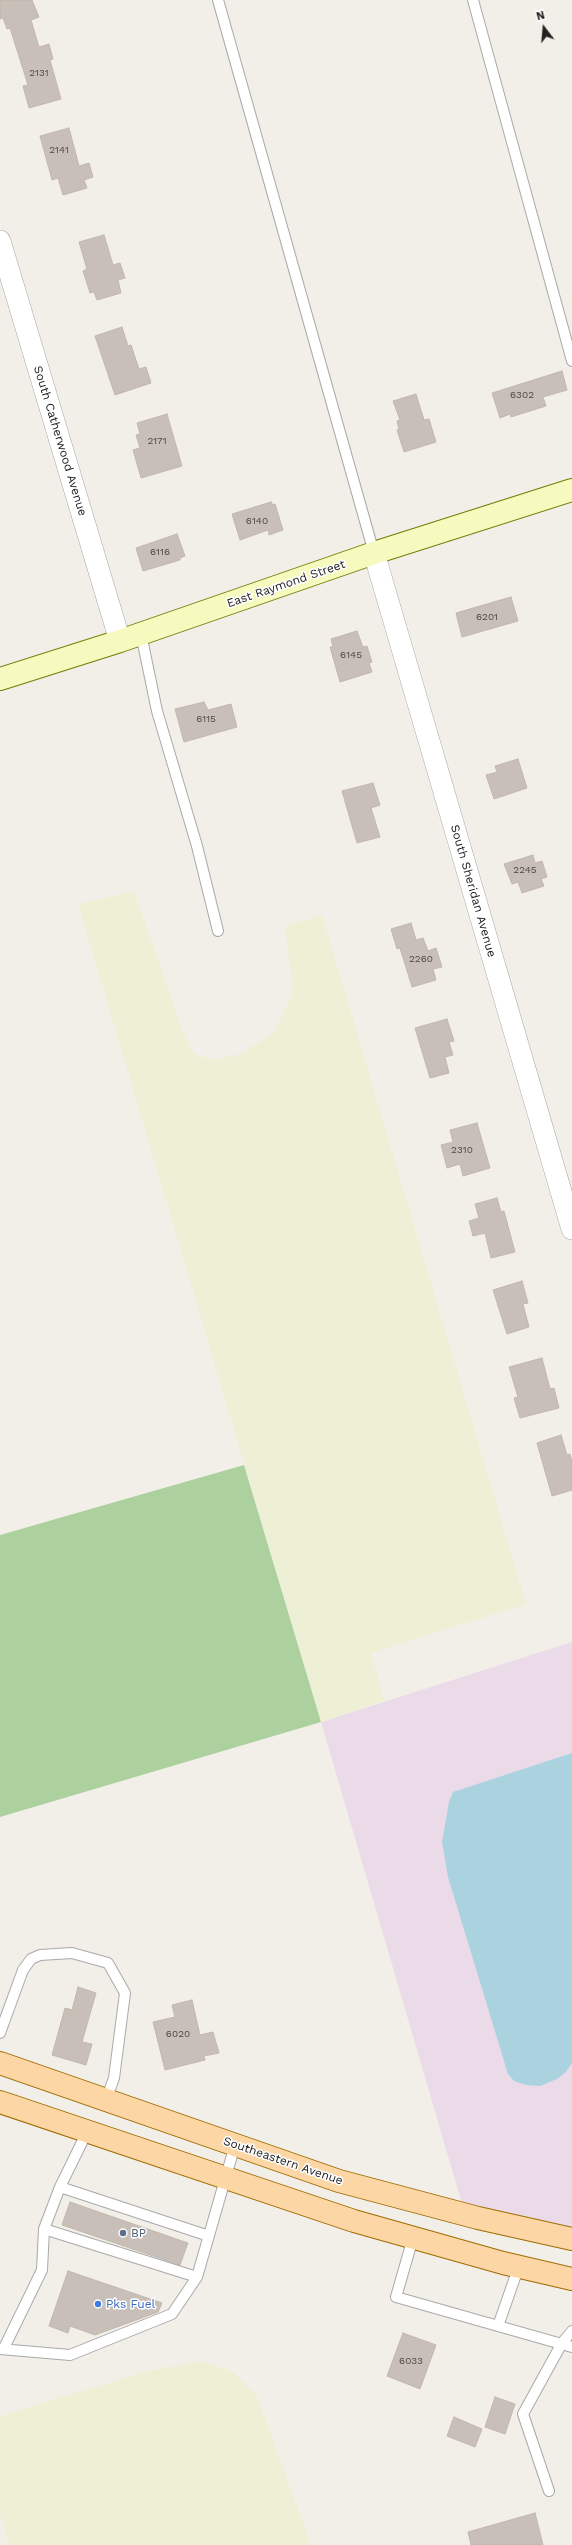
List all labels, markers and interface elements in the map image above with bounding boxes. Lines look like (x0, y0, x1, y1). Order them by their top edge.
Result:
north arrow (524, 8, 564, 48)
text: N (535, 9, 546, 23)
house number: 2131 (29, 67, 49, 79)
house number: 2141 (49, 144, 69, 156)
street label: South Catherwood Avenue (30, 364, 90, 518)
house number: 6302 (510, 389, 534, 401)
house number: 2171 (147, 435, 167, 447)
house number: 6140 (246, 515, 268, 527)
house number: 6116 (150, 546, 170, 558)
street label: East Raymond Street (225, 557, 347, 611)
house number: 6201 (476, 611, 498, 623)
house number: 6145 (340, 649, 362, 661)
house number: 6115 (196, 713, 216, 725)
street label: South Sheridan Avenue (447, 823, 499, 959)
house number: 2245 (513, 864, 537, 876)
house number: 2260 (409, 953, 433, 965)
house number: 2310 (451, 1144, 473, 1156)
house number: 6020 (166, 2028, 190, 2040)
street label: Southeastern Avenue (221, 2134, 345, 2188)
place label: BP (131, 2226, 146, 2240)
marker: BP (118, 2228, 128, 2238)
place label: Pks Fuel (106, 2297, 155, 2311)
marker: Pks Fuel (93, 2299, 103, 2309)
house number: 6033 (399, 2355, 423, 2367)

